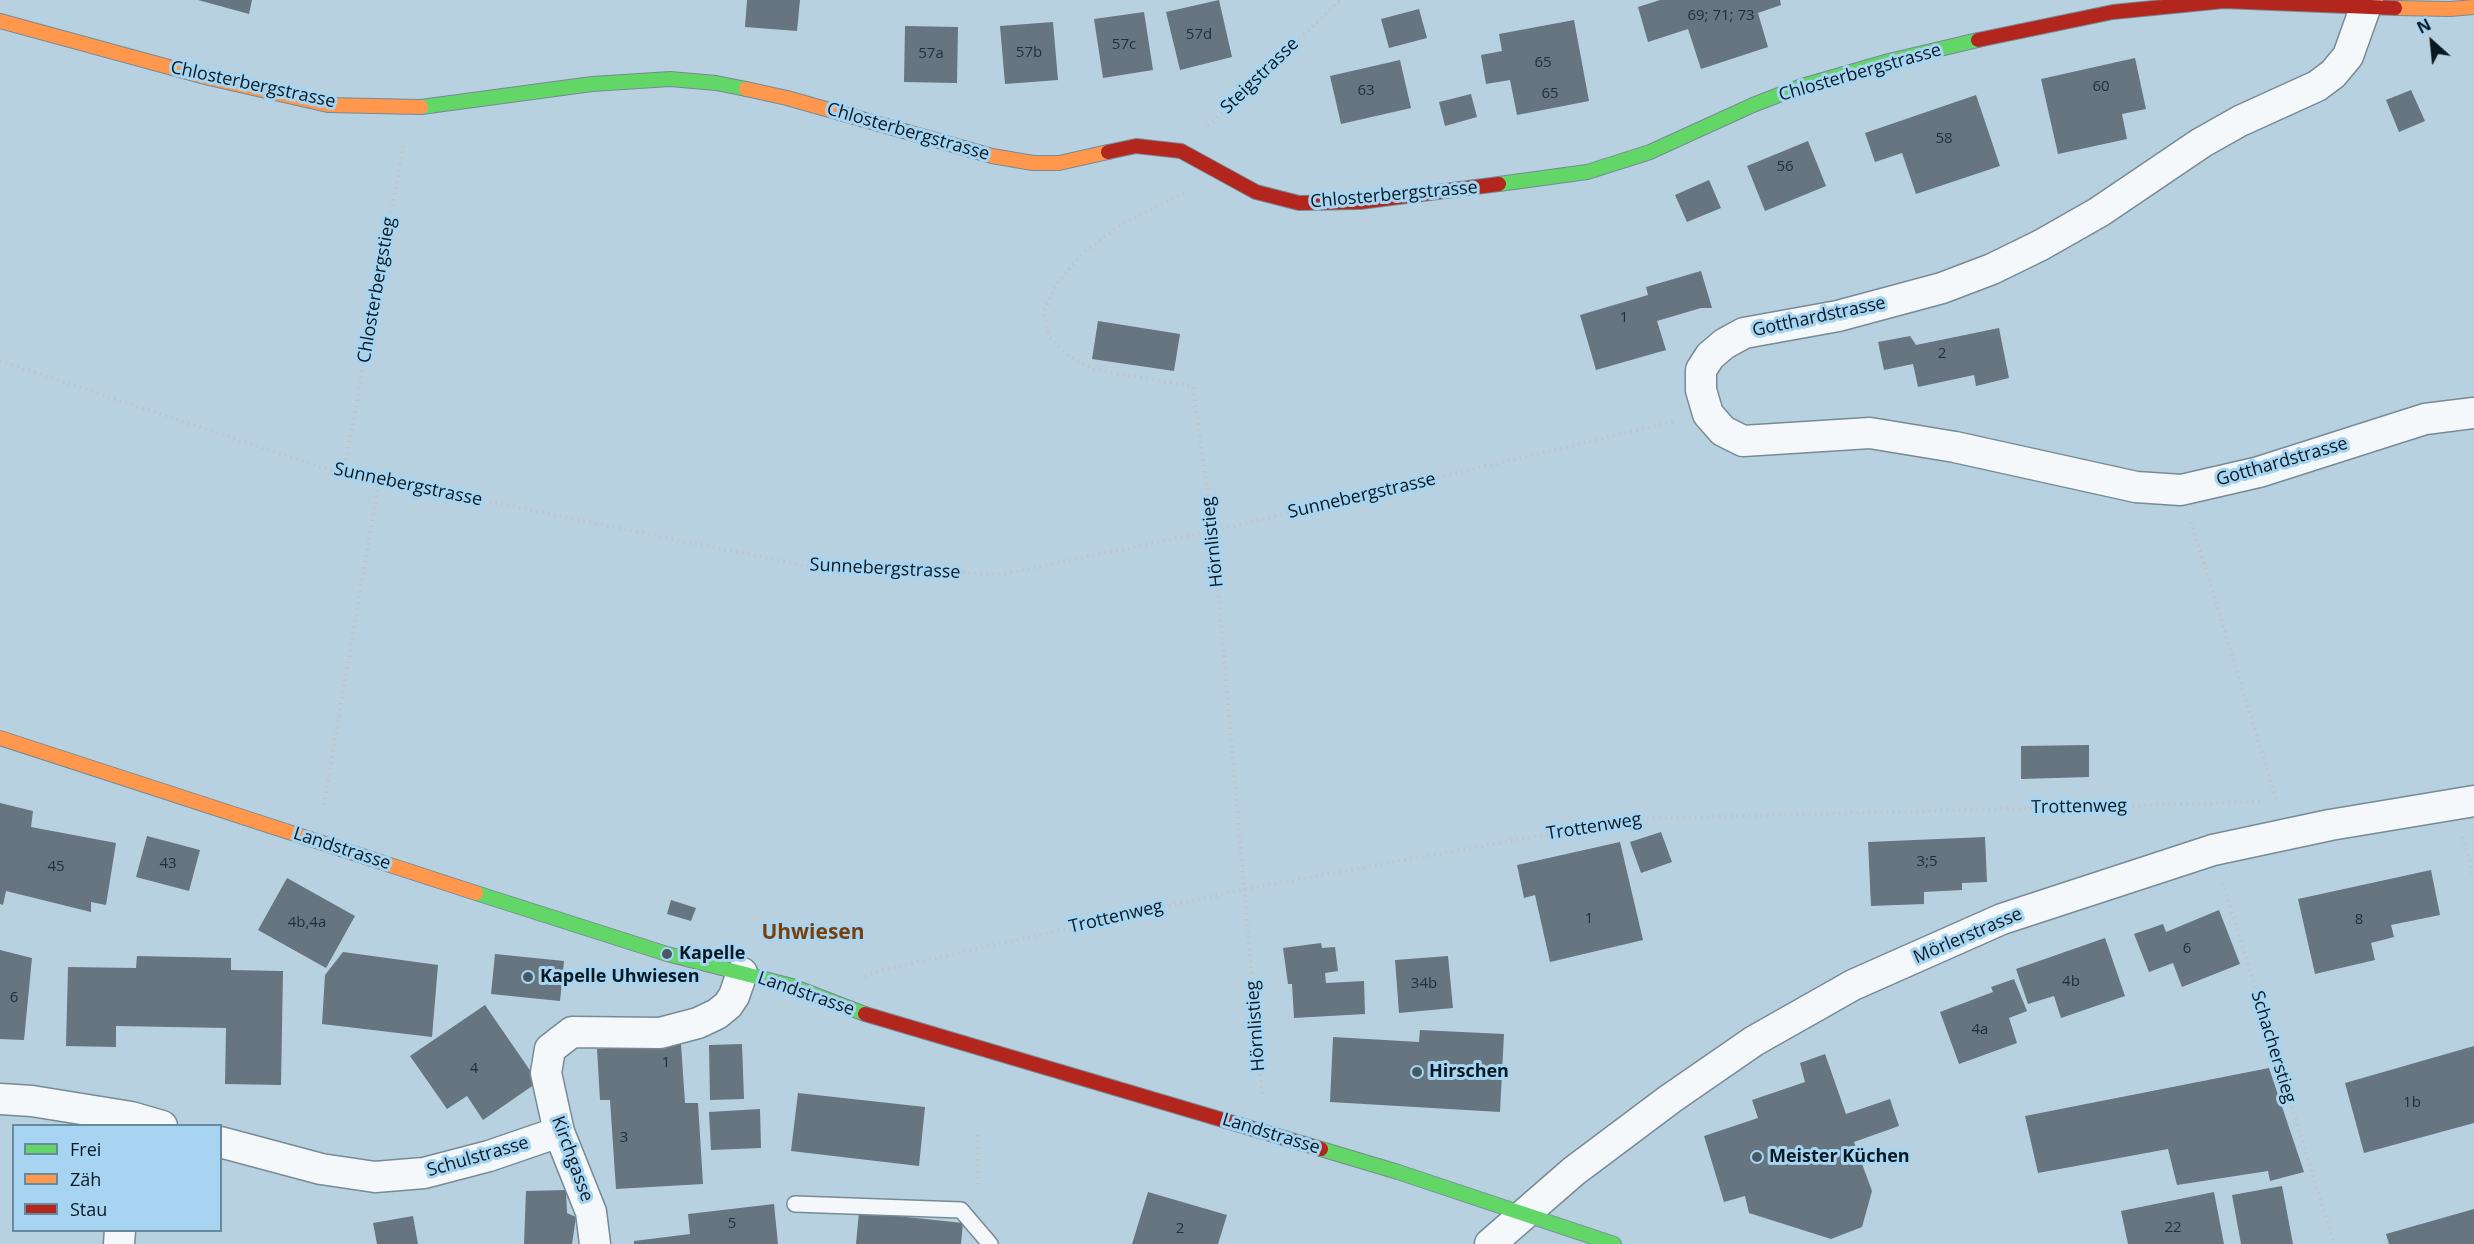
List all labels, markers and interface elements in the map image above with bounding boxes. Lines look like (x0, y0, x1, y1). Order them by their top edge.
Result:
house number: 69; 71; 73 (1687, 7, 1755, 25)
north arrow (2402, 12, 2462, 72)
text: N (2413, 13, 2435, 39)
house number: 57d (1186, 26, 1212, 44)
street label: Steigstrasse (1216, 33, 1304, 119)
house number: 57c (1112, 36, 1136, 54)
street label: Chlosterbergstrasse (1776, 39, 1944, 107)
house number: 57b (1016, 44, 1042, 62)
house number: 57a (918, 45, 944, 63)
house number: 65 (1534, 54, 1552, 72)
street label: Chlosterbergstrasse (169, 57, 337, 113)
house number: 60 (2092, 78, 2110, 96)
house number: 63 (1357, 82, 1375, 100)
house number: 65 (1541, 85, 1559, 103)
street label: Chlosterbergstrasse (824, 98, 992, 166)
house number: 58 (1935, 130, 1953, 148)
house number: 56 (1776, 158, 1794, 176)
street label: Chlosterbergstrasse (1309, 177, 1479, 213)
street label: Chlosterbergstieg (354, 215, 400, 365)
street label: Gotthardstrasse (1750, 292, 1888, 342)
house number: 1 (1620, 309, 1628, 327)
house number: 2 (1938, 345, 1946, 363)
street label: Gotthardstrasse (2214, 433, 2350, 491)
street label: Sunnebergstrasse (332, 459, 484, 511)
street label: Sunnebergstrasse (1286, 468, 1438, 524)
street label: Hörnlistieg (1198, 496, 1228, 588)
street label: Sunnebergstrasse (809, 554, 961, 584)
street label: Trottenweg (2031, 795, 2127, 819)
street label: Trottenweg (1545, 809, 1643, 845)
street label: Landstrasse (291, 823, 393, 875)
house number: 3;5 (1916, 853, 1938, 871)
house number: 43 (159, 855, 177, 873)
house number: 45 (47, 858, 65, 876)
street label: Trottenweg (1067, 896, 1165, 938)
street label: Mörlerstrasse (1910, 903, 2026, 969)
house number: 1 (1585, 910, 1593, 928)
house number: 8 (2355, 911, 2363, 929)
house number: 4b,4a (288, 914, 326, 932)
district label: Uhwiesen (761, 920, 865, 946)
house number: 6 (2183, 940, 2191, 958)
place label: Kapelle (679, 943, 745, 965)
marker: Kapelle (660, 947, 674, 961)
place label: Kapelle Uhwiesen (540, 966, 700, 988)
street label: Landstrasse (755, 967, 857, 1021)
marker: Kapelle Uhwiesen (521, 970, 535, 984)
house number: 4b (2062, 973, 2080, 991)
house number: 34b (1411, 975, 1437, 993)
street label: Hörnlistieg (1242, 980, 1270, 1072)
street label: Schacherstieg (2246, 988, 2300, 1106)
house number: 6 (10, 989, 18, 1007)
house number: 4a (1972, 1021, 1988, 1039)
house number: 1 (662, 1054, 670, 1072)
house number: 4 (470, 1060, 478, 1078)
place label: Hirschen (1429, 1061, 1509, 1083)
marker: Hirschen (1410, 1065, 1424, 1079)
house number: 1b (2403, 1094, 2421, 1112)
street label: Landstrasse (1220, 1109, 1322, 1159)
street label: Kirchgasse (547, 1113, 597, 1205)
legend (12, 1124, 222, 1232)
house number: 3 (620, 1129, 628, 1147)
street label: Schulstrasse (425, 1132, 531, 1182)
text: Frei (70, 1137, 101, 1161)
place label: Meister Küchen (1769, 1146, 1910, 1168)
marker: Meister Küchen (1750, 1150, 1764, 1164)
text: Zäh (70, 1167, 101, 1191)
text: Stau (70, 1197, 107, 1221)
house number: 5 (728, 1215, 736, 1233)
house number: 22 (2164, 1219, 2182, 1237)
house number: 2 (1176, 1220, 1184, 1238)

